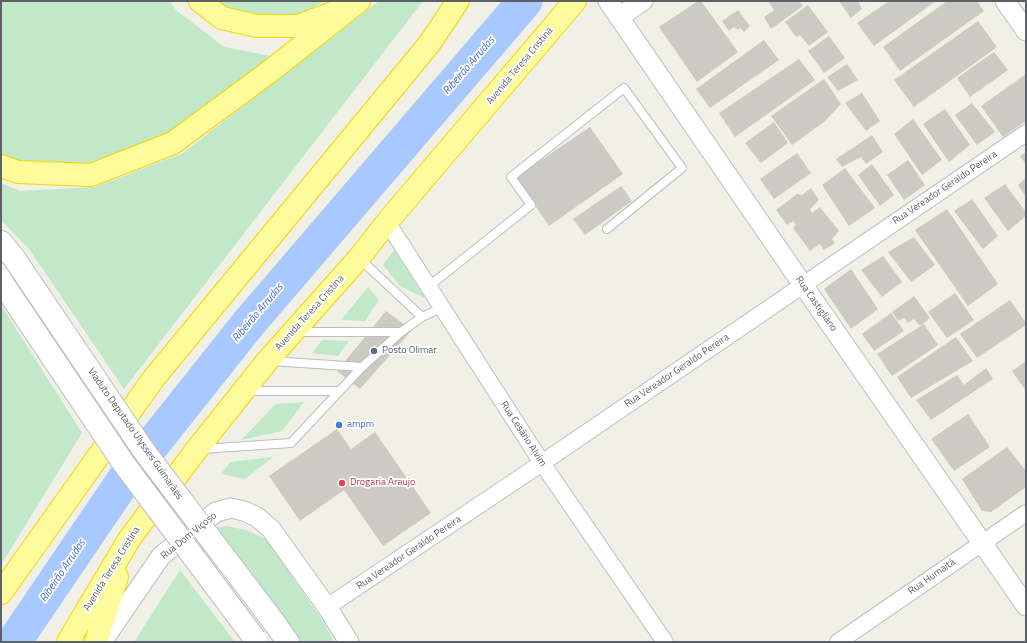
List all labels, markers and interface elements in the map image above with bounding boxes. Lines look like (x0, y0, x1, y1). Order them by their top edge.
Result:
street label: Avenida Teresa Cristina (484, 25, 556, 107)
water label: Ribeirão Arrudas (440, 34, 498, 98)
street label: Rua Vereador Geraldo Pereira (890, 148, 1000, 228)
street label: Avenida Teresa Cristina (273, 273, 347, 353)
street label: Rua Castigliano (793, 274, 839, 334)
water label: Ribeirão Arrudas (230, 281, 286, 345)
street label: Rua Vereador Geraldo Pereira (622, 331, 732, 411)
place label: Posto Olimar (382, 345, 437, 357)
marker: Posto Olimar (369, 346, 379, 356)
street label: Viaduto Deputado Ulysses Guimarães (85, 366, 185, 502)
street label: Rua Cesário Alvim (497, 399, 549, 469)
place label: ampm (347, 419, 374, 431)
marker: ampm (334, 420, 344, 430)
place label: Drogaria Araujo (350, 477, 415, 489)
marker: Drogaria Araujo (337, 478, 347, 488)
street label: Rua Dom Viçoso (159, 510, 219, 562)
street label: Rua Vereador Geraldo Pereira (354, 513, 464, 593)
street label: Avenida Teresa Cristina (81, 525, 143, 613)
water label: Ribeirão Arrudas (37, 537, 89, 605)
street label: Rua Humaitá (906, 556, 958, 598)

